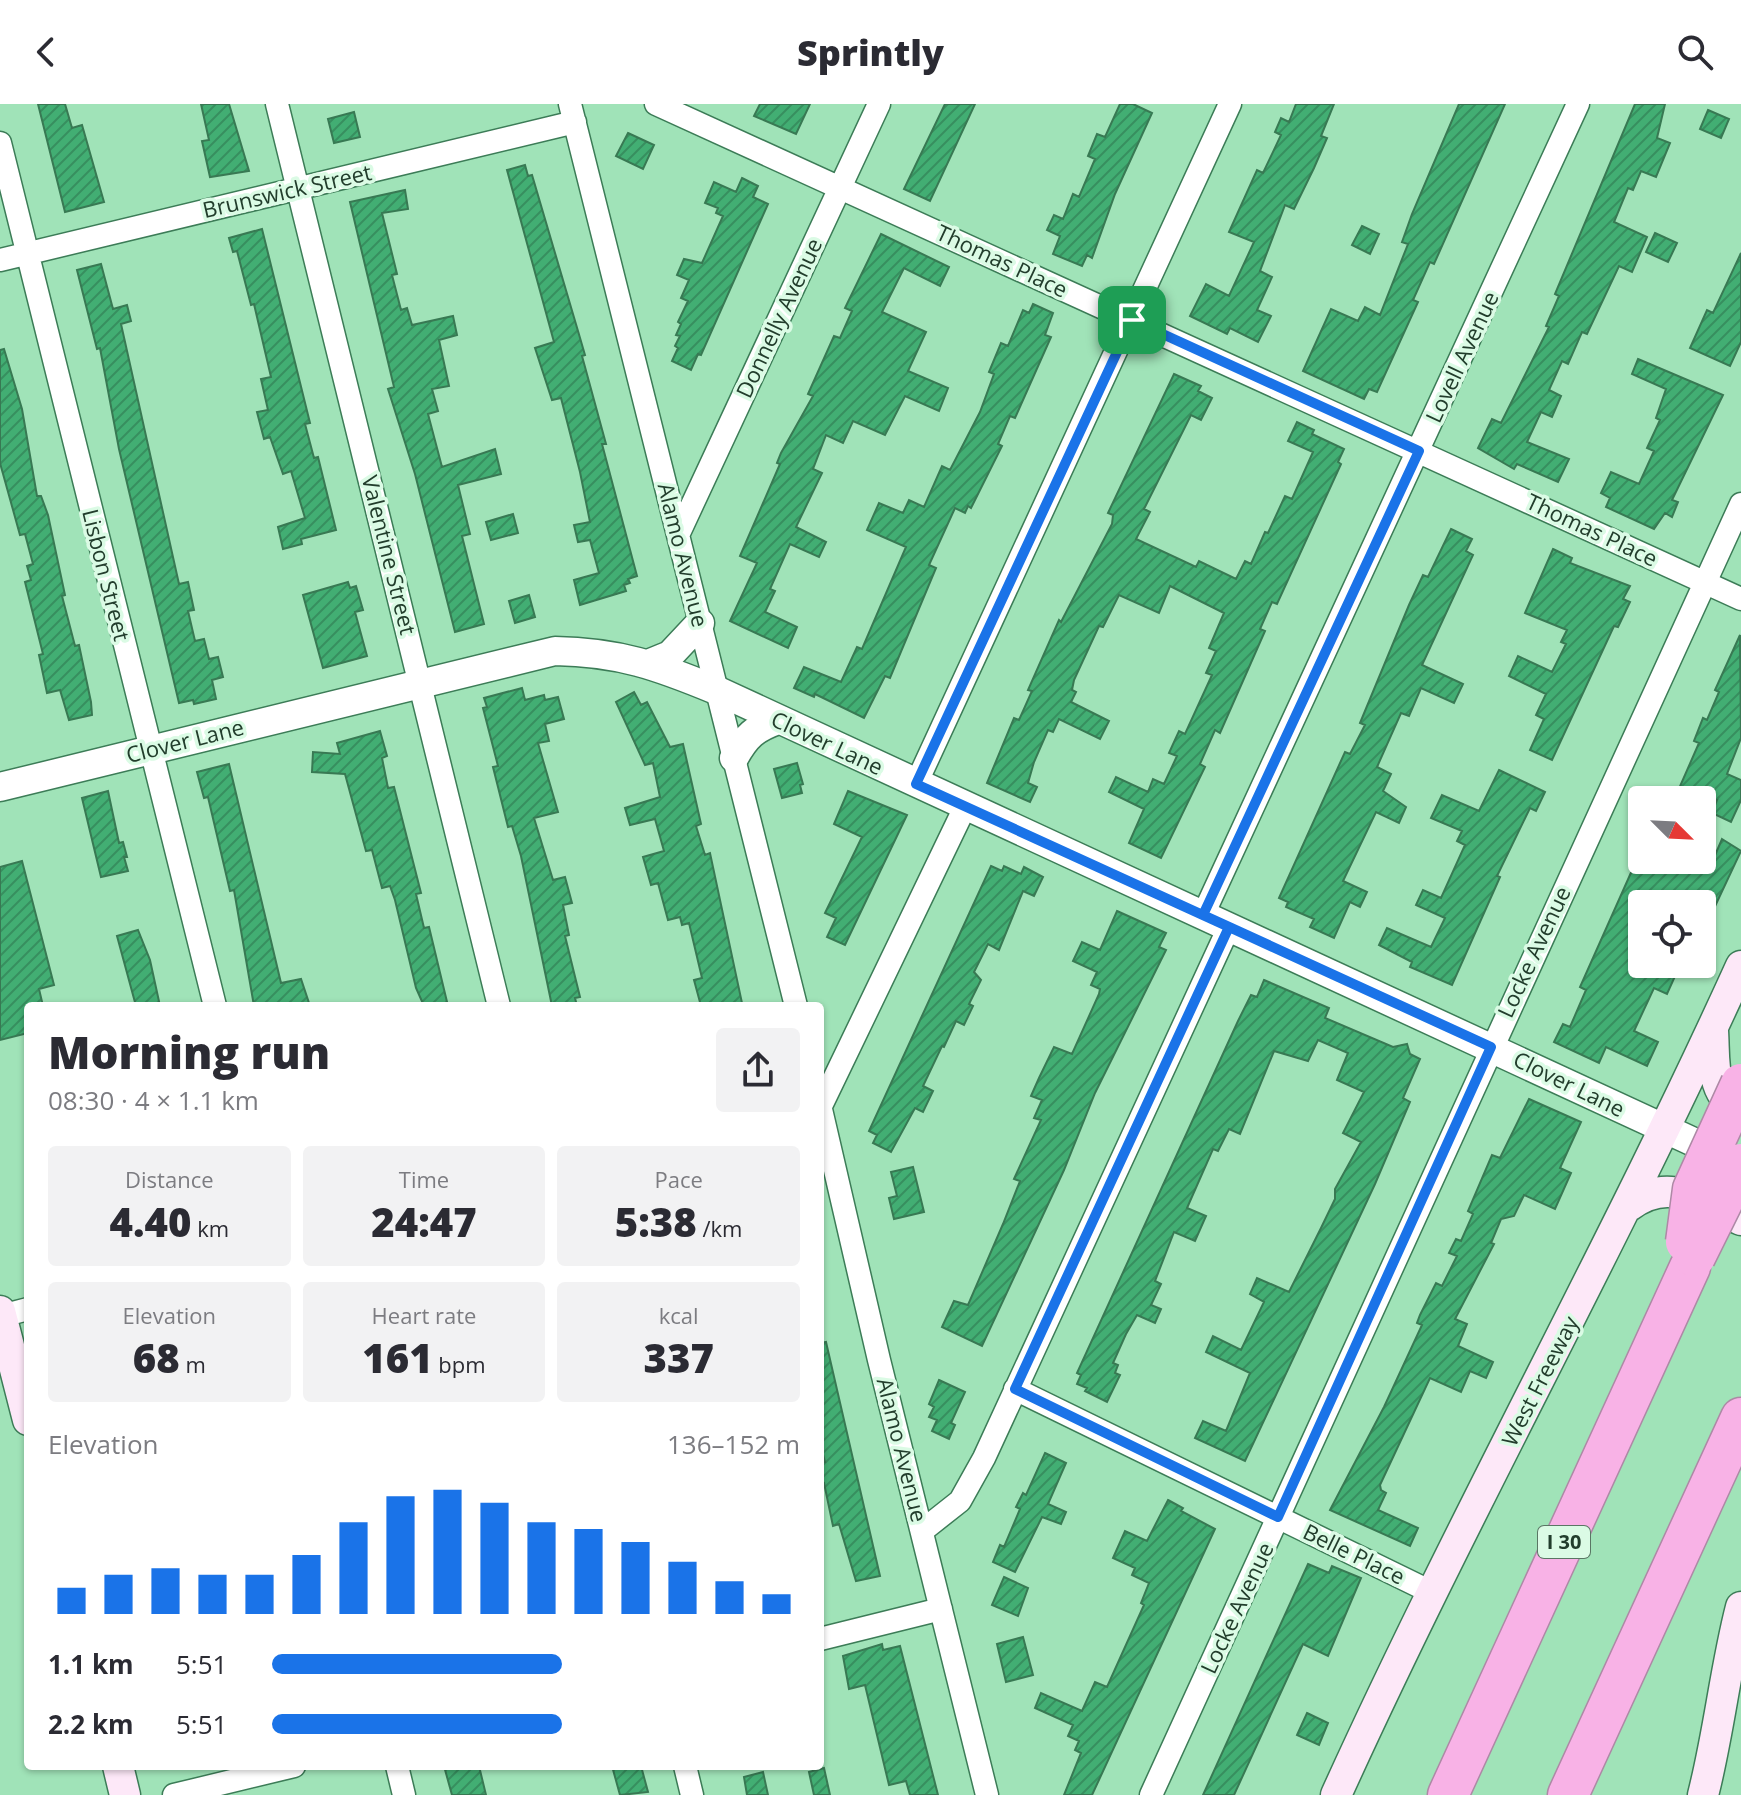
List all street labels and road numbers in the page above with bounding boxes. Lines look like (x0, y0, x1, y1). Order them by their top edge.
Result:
street label: Brunswick Street (199, 156, 374, 224)
street label: Thomas Place (932, 217, 1073, 304)
street label: Donnelly Avenue (728, 233, 828, 402)
street label: Lovell Avenue (1418, 286, 1505, 427)
street label: Valentine Street (356, 472, 424, 638)
street label: Alamo Avenue (652, 480, 716, 630)
street label: Thomas Place (1522, 486, 1663, 573)
street label: Lisbon Street (76, 506, 138, 644)
street label: Clover Lane (767, 703, 888, 781)
street label: Clover Lane (123, 711, 247, 769)
street label: Locke Avenue (1490, 881, 1577, 1022)
street label: Clover Lane (1509, 1043, 1630, 1123)
street label: West Freeway (1493, 1310, 1585, 1451)
street label: Alamo Avenue (871, 1375, 935, 1525)
street label: Belle Place (1299, 1516, 1410, 1591)
road number: I 30 (1538, 1526, 1590, 1558)
street label: Locke Avenue (1193, 1537, 1280, 1678)

